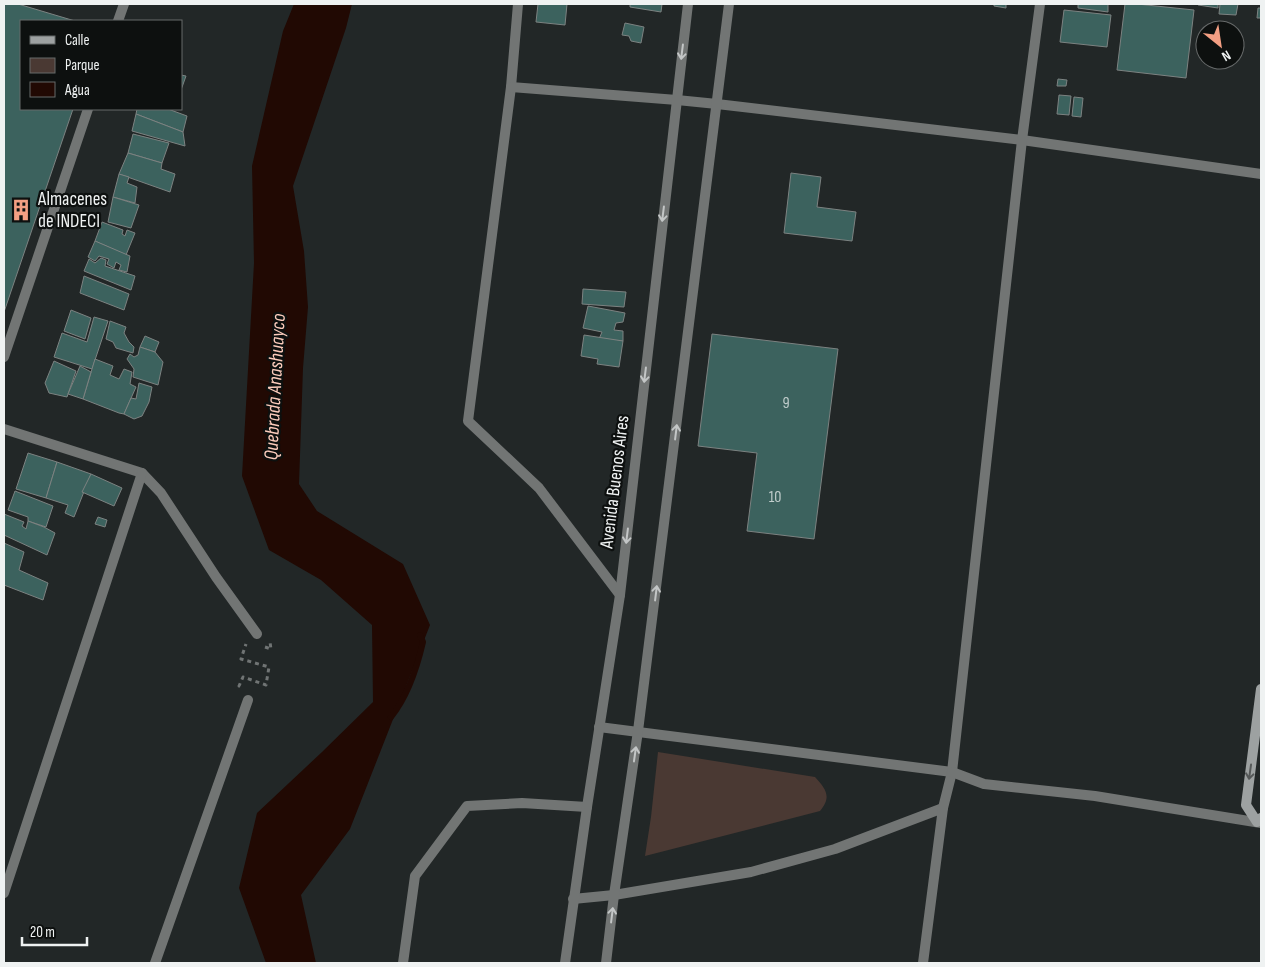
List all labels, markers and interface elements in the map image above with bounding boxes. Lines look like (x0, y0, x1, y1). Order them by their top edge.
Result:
legend (20, 20, 182, 110)
north arrow (1195, 20, 1245, 70)
text: Calle (65, 31, 89, 50)
one-way arrow (677, 44, 687, 60)
text: N (1219, 47, 1234, 65)
text: Parque (65, 56, 100, 75)
text: Agua (64, 81, 90, 100)
place label: Almacenes de INDECI (37, 188, 107, 233)
building icon: Almacenes de INDECI (8, 197, 34, 223)
one-way arrow (658, 205, 668, 221)
water label: Quebrada Anashuayco (259, 313, 291, 461)
one-way arrow (640, 367, 650, 383)
house number: 9 (782, 394, 790, 413)
street label: Avenida Buenos Aires (595, 414, 635, 551)
one-way arrow (671, 424, 681, 440)
house number: 10 (769, 488, 781, 507)
one-way arrow (622, 528, 631, 544)
one-way arrow (651, 585, 661, 601)
one-way arrow (630, 746, 640, 762)
one-way arrow (1245, 764, 1255, 780)
one-way arrow (607, 907, 617, 923)
scale bar (22, 914, 88, 946)
text: 20 m (30, 923, 55, 942)

